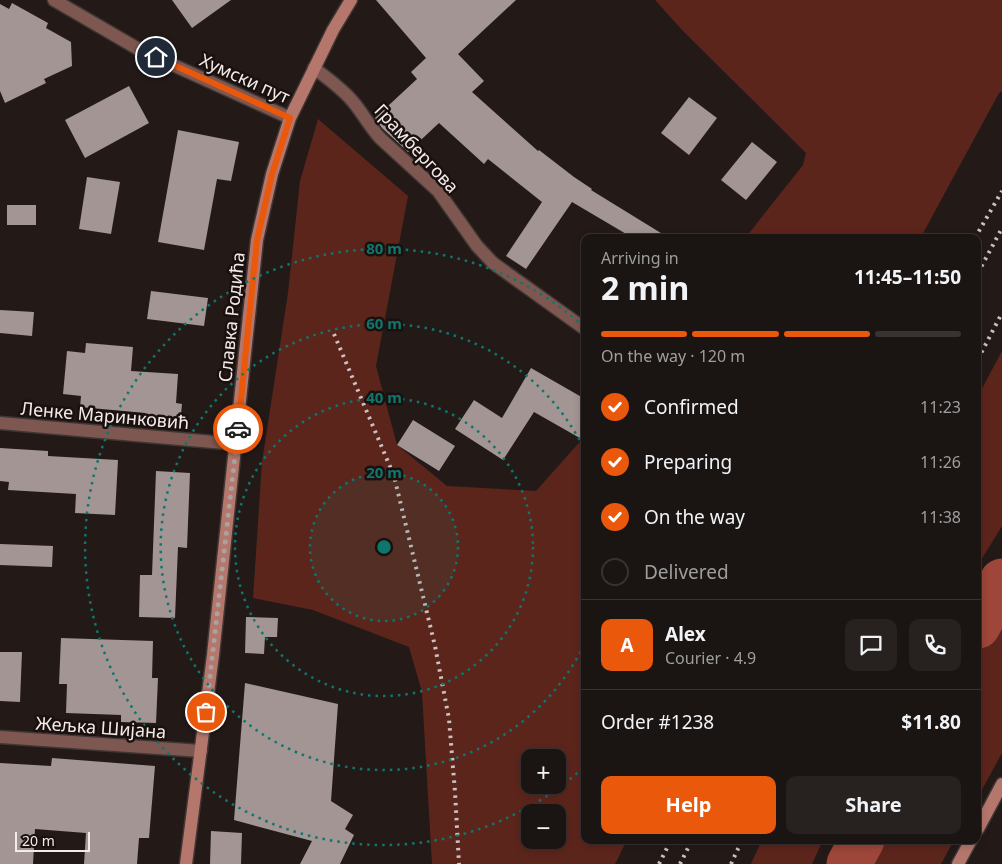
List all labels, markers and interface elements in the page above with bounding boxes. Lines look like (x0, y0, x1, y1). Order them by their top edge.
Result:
pin (135, 36, 177, 78)
icon: home (142, 43, 170, 71)
street label: Хумски пут (196, 47, 294, 109)
street label: Грамбергова (369, 98, 465, 198)
text: 80 m (366, 238, 402, 258)
text: Arriving in (601, 247, 679, 269)
street label: Славка Родића (212, 251, 250, 383)
text: 11:45–11:50 (854, 264, 961, 290)
text: 2 min (601, 266, 689, 309)
text: 60 m (366, 313, 402, 333)
text: On the way · 120 m (601, 345, 745, 367)
text: 40 m (366, 387, 402, 407)
icon: check (601, 393, 629, 421)
text: Confirmed (644, 394, 739, 420)
street label: Ленке Маринковић (20, 396, 190, 434)
text: 11:23 (920, 396, 961, 418)
courier (213, 404, 263, 454)
icon: car (224, 415, 252, 443)
icon: check (601, 448, 629, 476)
text: Preparing (644, 449, 732, 475)
text: 11:26 (920, 451, 961, 473)
text: 20 m (366, 462, 402, 482)
icon: check (601, 503, 629, 531)
text: On the way (644, 504, 745, 530)
text: 11:38 (920, 506, 961, 528)
centre of rings (375, 538, 393, 556)
text: Delivered (644, 559, 729, 585)
button: chat (845, 619, 897, 671)
button: phone (909, 619, 961, 671)
text: Alex (665, 621, 706, 647)
text: A (620, 632, 634, 658)
text: Courier · 4.9 (665, 647, 756, 669)
pin (185, 691, 227, 733)
icon: bag (192, 698, 220, 726)
text: Order #1238 (601, 709, 714, 735)
text: $11.80 (901, 709, 961, 735)
street label: Жељка Шијана (35, 710, 167, 744)
map controls (521, 749, 566, 849)
button: + (521, 749, 566, 794)
button: Help (601, 776, 776, 834)
button: Share (786, 776, 961, 834)
button: − (521, 804, 566, 849)
scale bar (15, 829, 90, 852)
text: 20 m (22, 831, 55, 850)

